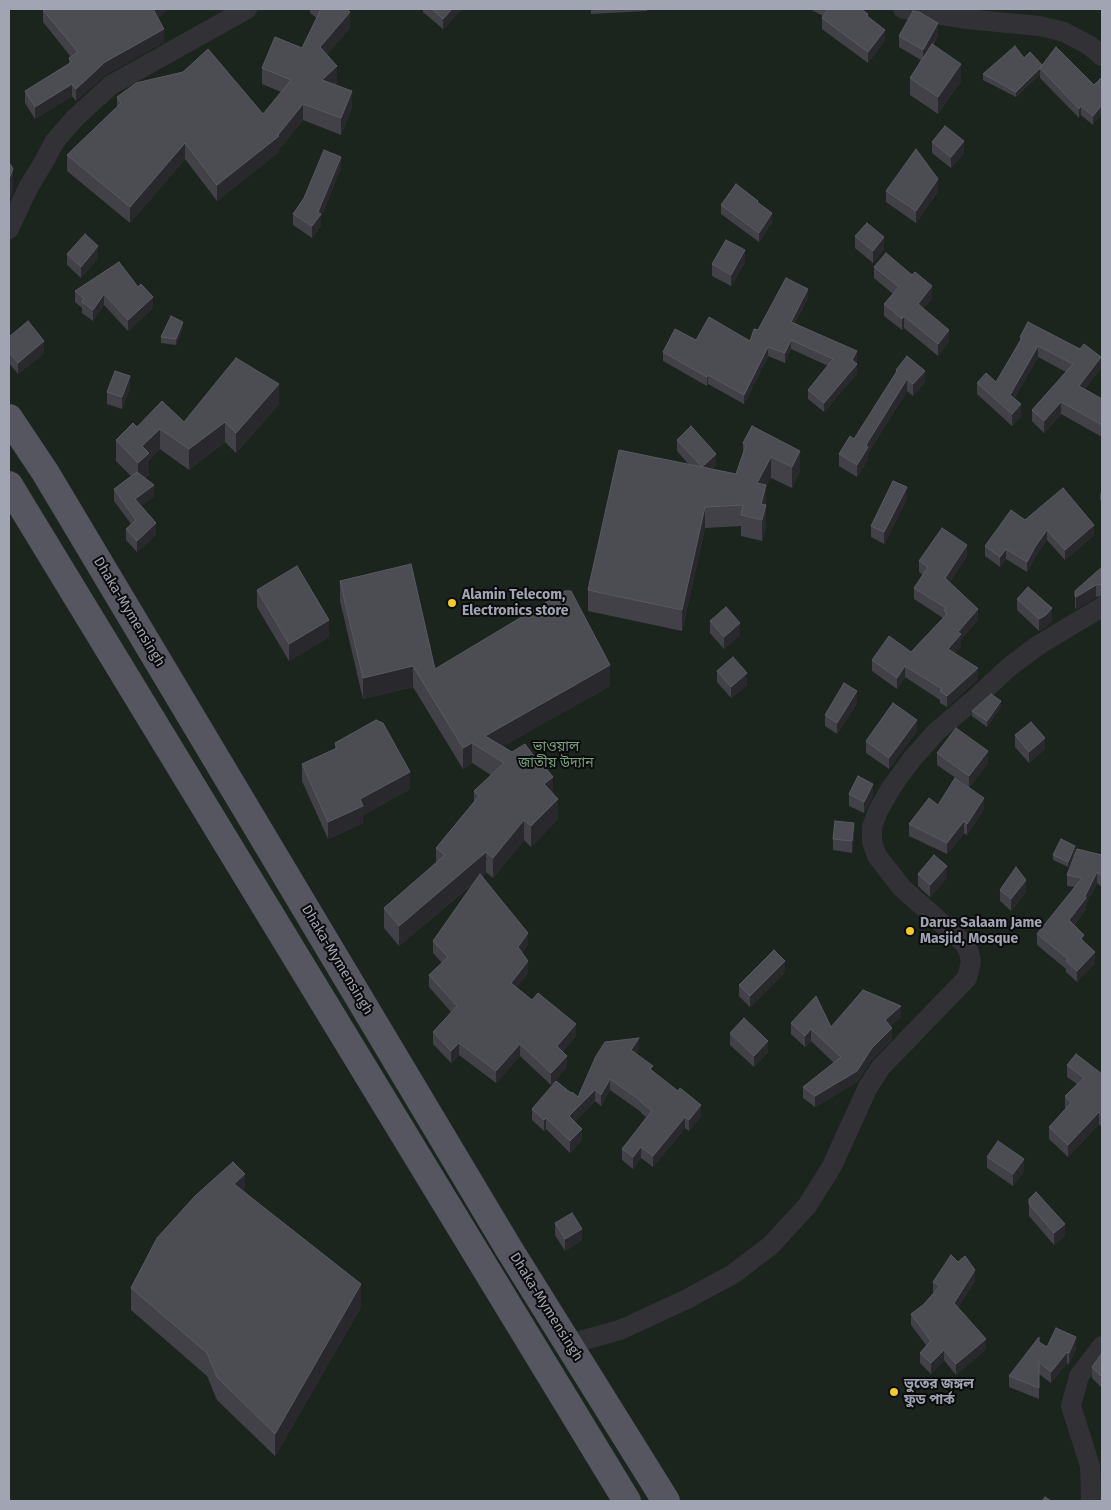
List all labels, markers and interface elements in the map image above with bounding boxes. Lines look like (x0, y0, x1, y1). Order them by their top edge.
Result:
street label: Dhaka-Mymensingh (90, 554, 168, 670)
place label: Alamin Telecom, Electronics store (462, 587, 568, 620)
marker: Alamin Telecom, Electronics store (446, 597, 458, 609)
park label: ভাওয়াল জাতীয় উদ্যান (518, 739, 594, 772)
street label: Dhaka-Mymensingh (298, 902, 376, 1018)
place label: Darus Salaam Jame Masjid, Mosque (920, 915, 1042, 948)
marker: Darus Salaam Jame Masjid, Mosque (904, 925, 916, 937)
street label: Dhaka-Mymensingh (506, 1250, 586, 1364)
place label: ভুতের জঙ্গল ফুড পার্ক (904, 1376, 974, 1408)
marker: ভুতের জঙ্গল ফুড পার্ক (888, 1386, 900, 1398)

